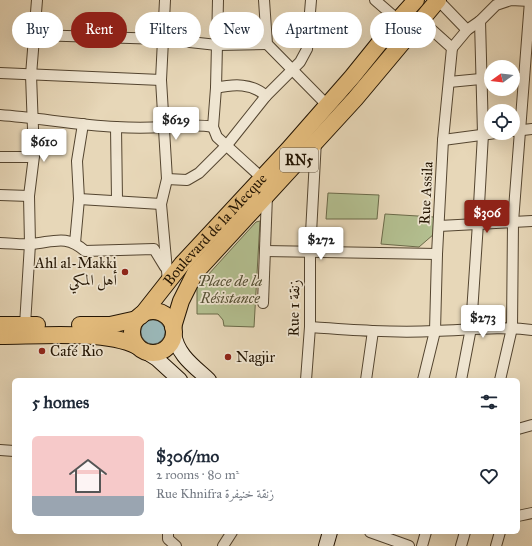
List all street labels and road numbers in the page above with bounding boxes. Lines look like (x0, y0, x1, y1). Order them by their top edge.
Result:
road number: RN5 (280, 148, 318, 172)
street label: Rue Assila (415, 160, 437, 225)
street label: Boulevard de la Mecque (159, 170, 271, 289)
street label: Rue 1 زنقة (285, 279, 303, 337)

